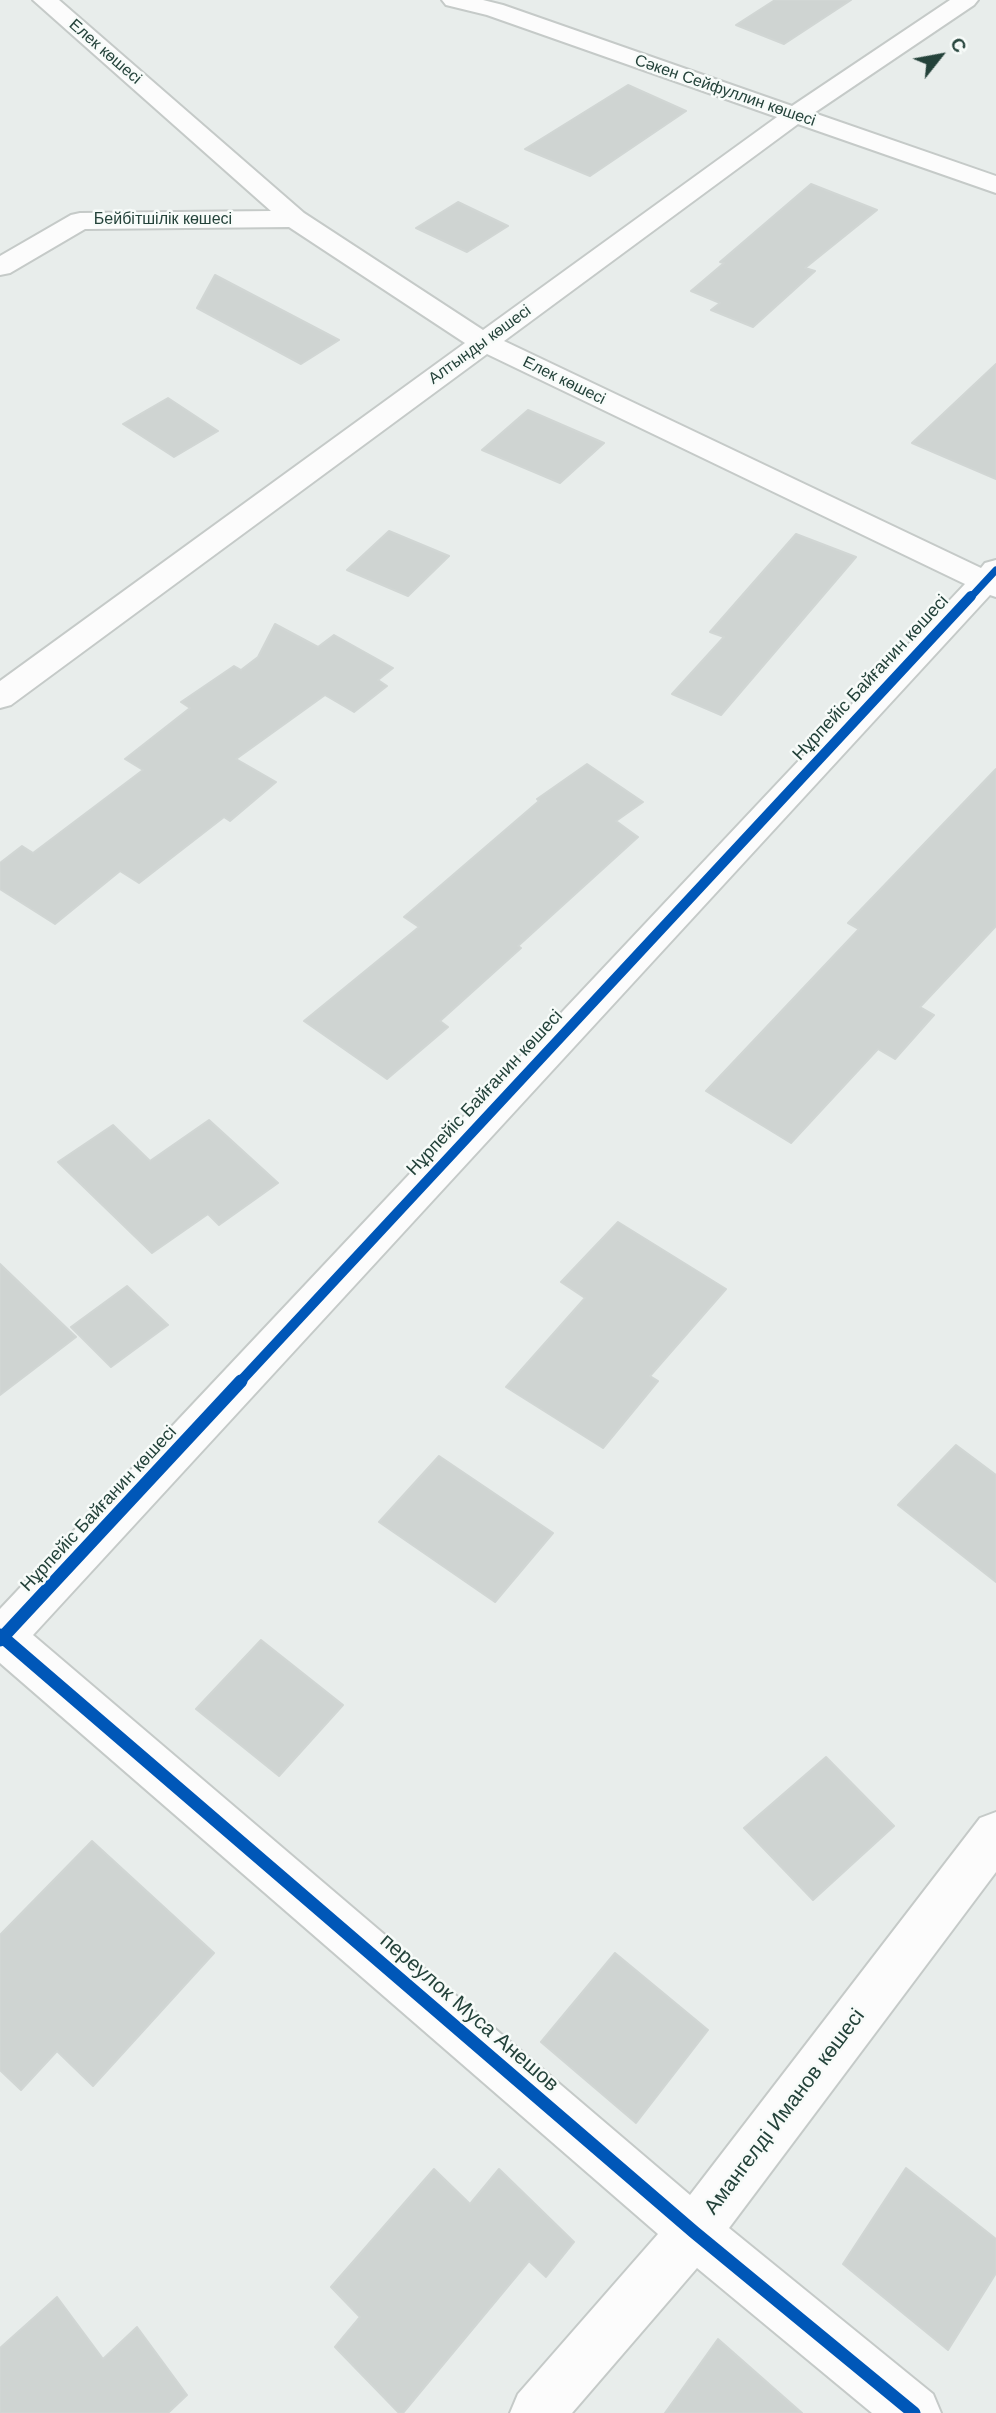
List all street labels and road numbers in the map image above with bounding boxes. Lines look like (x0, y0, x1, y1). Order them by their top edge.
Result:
street label: Елек көшесі (65, 15, 145, 89)
street label: Сәкен Сейфуллин көшесі (632, 51, 818, 131)
street label: Бейбітшілік көшесі (94, 210, 232, 230)
street label: Алтынды көшесі (425, 301, 535, 389)
street label: Елек көшесі (520, 353, 608, 409)
street label: Нұрпейіс Байғанин көшесі (789, 591, 953, 765)
street label: Нұрпейіс Байғанин көшесі (403, 1006, 567, 1180)
street label: Нұрпейіс Байғанин көшесі (17, 1422, 181, 1596)
street label: переулок Муса Анешов (375, 1929, 563, 2097)
street label: Амангелді Иманов көшесі (699, 2004, 871, 2220)

